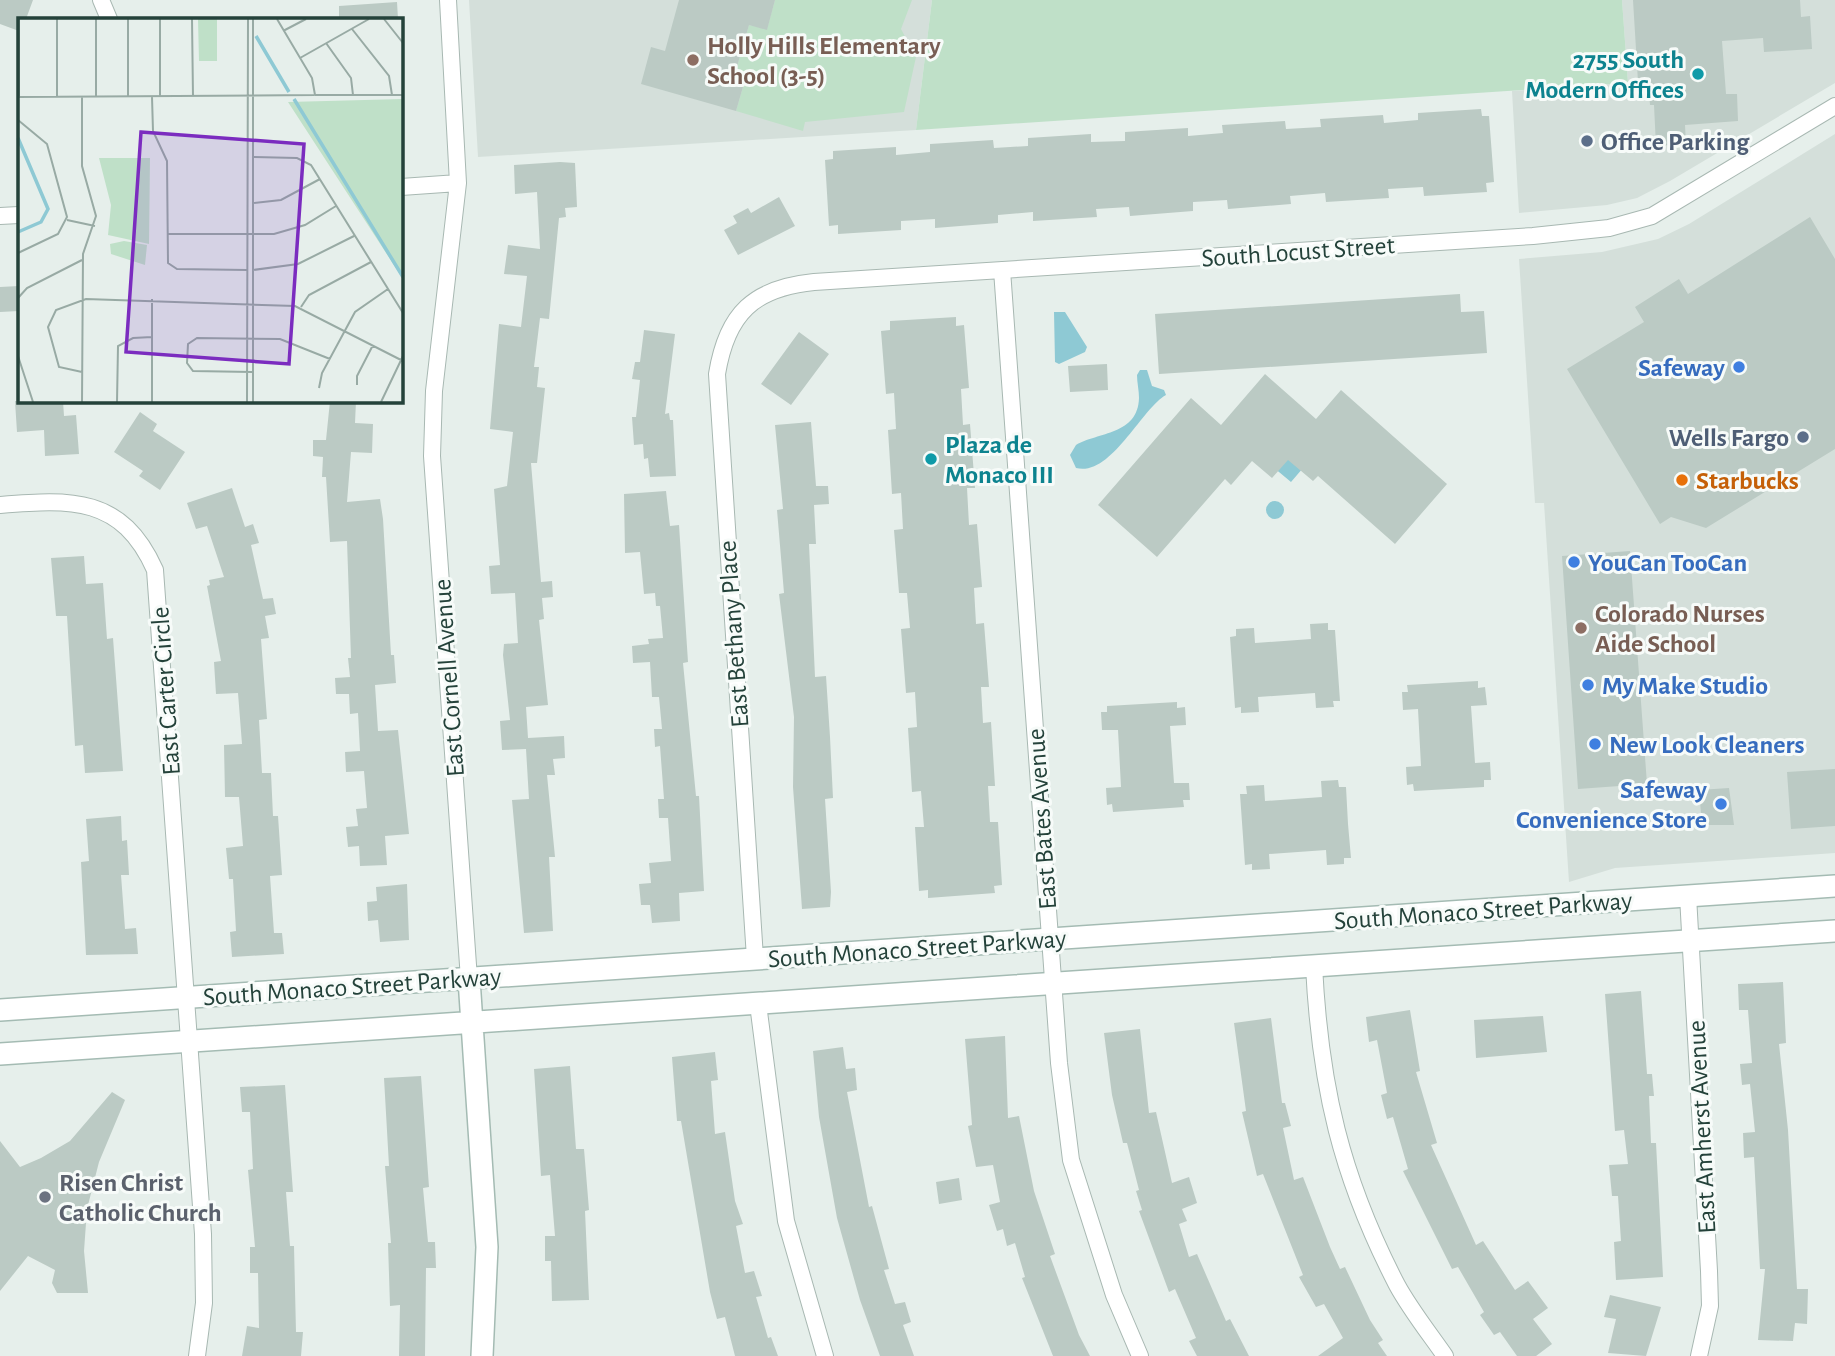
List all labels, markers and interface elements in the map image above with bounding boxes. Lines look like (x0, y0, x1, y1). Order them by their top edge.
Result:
inset map (18, 18, 402, 402)
place label: Holly Hills Elementary School (3-5) (707, 33, 941, 89)
place label: 2755 South Modern Offices (1525, 47, 1684, 103)
marker: Holly Hills Elementary School (3-5) (685, 52, 701, 68)
marker: 2755 South Modern Offices (1690, 66, 1706, 82)
place label: Office Parking (1601, 129, 1750, 155)
marker: Office Parking (1579, 133, 1595, 149)
street label: South Locust Street (1201, 232, 1396, 272)
place label: Safeway (1638, 355, 1725, 381)
marker: Safeway (1731, 359, 1747, 375)
place label: Wells Fargo (1669, 425, 1789, 451)
marker: Wells Fargo (1795, 429, 1811, 445)
place label: Plaza de Monaco III (945, 432, 1054, 488)
marker: Plaza de Monaco III (923, 451, 939, 467)
place label: Starbucks (1696, 468, 1799, 494)
marker: Starbucks (1674, 472, 1690, 488)
street label: East Bethany Place (714, 539, 754, 728)
place label: YouCan TooCan (1588, 550, 1747, 576)
marker: YouCan TooCan (1566, 554, 1582, 570)
street label: East Cornell Avenue (429, 578, 469, 778)
place label: Colorado Nurses Aide School (1595, 601, 1765, 657)
street label: East Carter Circle (147, 606, 185, 776)
marker: Colorado Nurses Aide School (1573, 620, 1589, 636)
place label: My Make Studio (1602, 673, 1768, 699)
marker: My Make Studio (1580, 677, 1596, 693)
street label: East Bates Avenue (1023, 727, 1061, 911)
place label: New Look Cleaners (1609, 732, 1805, 758)
marker: New Look Cleaners (1587, 736, 1603, 752)
place label: Safeway Convenience Store (1516, 777, 1707, 833)
marker: Safeway Convenience Store (1713, 796, 1729, 812)
street label: South Monaco Street Parkway (1333, 888, 1633, 934)
street label: South Monaco Street Parkway (767, 926, 1067, 972)
street label: South Monaco Street Parkway (202, 964, 502, 1010)
street label: East Amherst Avenue (1683, 1020, 1721, 1234)
place label: Risen Christ Catholic Church (59, 1170, 222, 1226)
marker: Risen Christ Catholic Church (37, 1189, 53, 1205)

